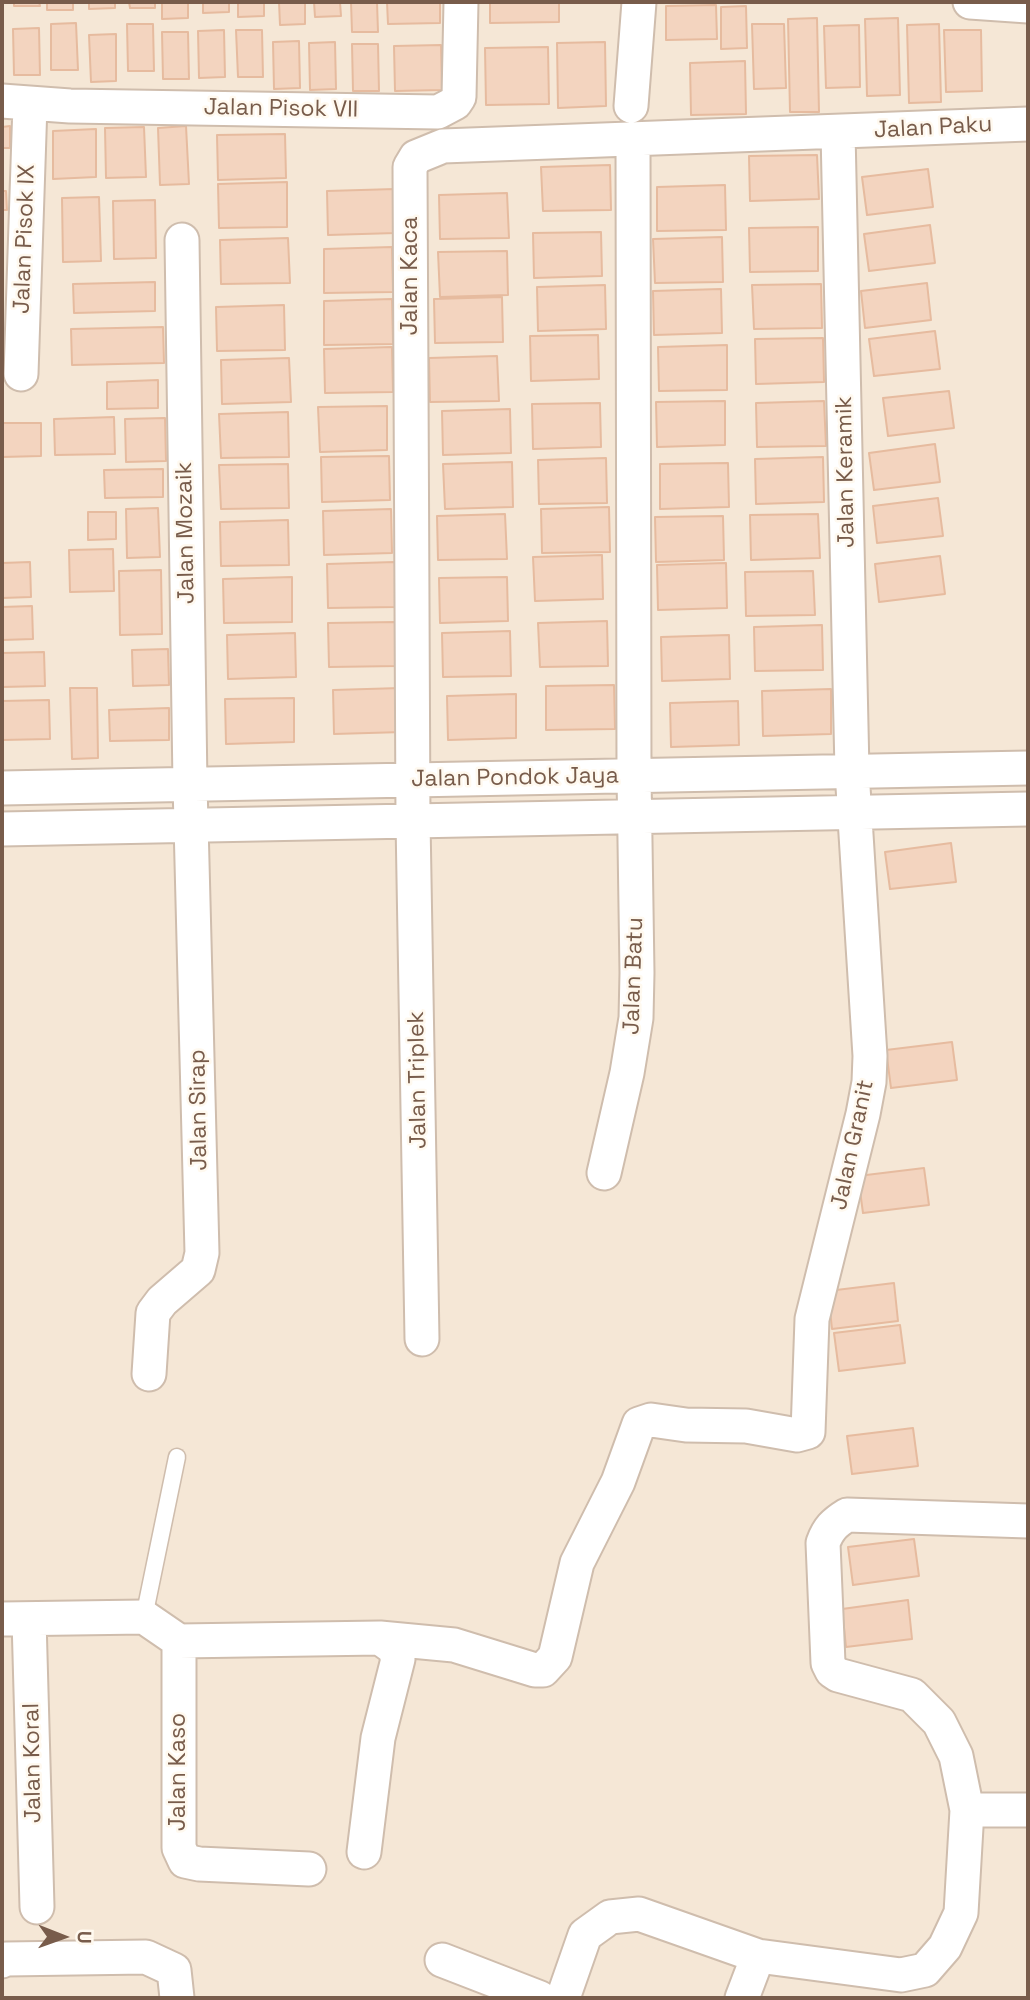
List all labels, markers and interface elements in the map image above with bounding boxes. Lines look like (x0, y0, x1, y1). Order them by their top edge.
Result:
street label: Jalan Pisok VII (203, 94, 359, 124)
street label: Jalan Paku (873, 111, 993, 145)
street label: Jalan Pisok IX (9, 164, 41, 314)
street label: Jalan Kaca (397, 216, 425, 336)
street label: Jalan Keramik (831, 396, 861, 548)
street label: Jalan Mozaik (171, 462, 201, 604)
street label: Jalan Pondok Jaya (411, 762, 619, 794)
street label: Jalan Batu (618, 917, 650, 1035)
street label: Jalan Triplek (403, 1011, 433, 1149)
street label: Jalan Sirap (184, 1049, 214, 1171)
street label: Jalan Granit (826, 1077, 880, 1213)
street label: Jalan Koral (18, 1703, 48, 1823)
street label: Jalan Kaso (165, 1713, 193, 1831)
north arrow (28, 1902, 98, 1972)
text: U (72, 1931, 97, 1944)

